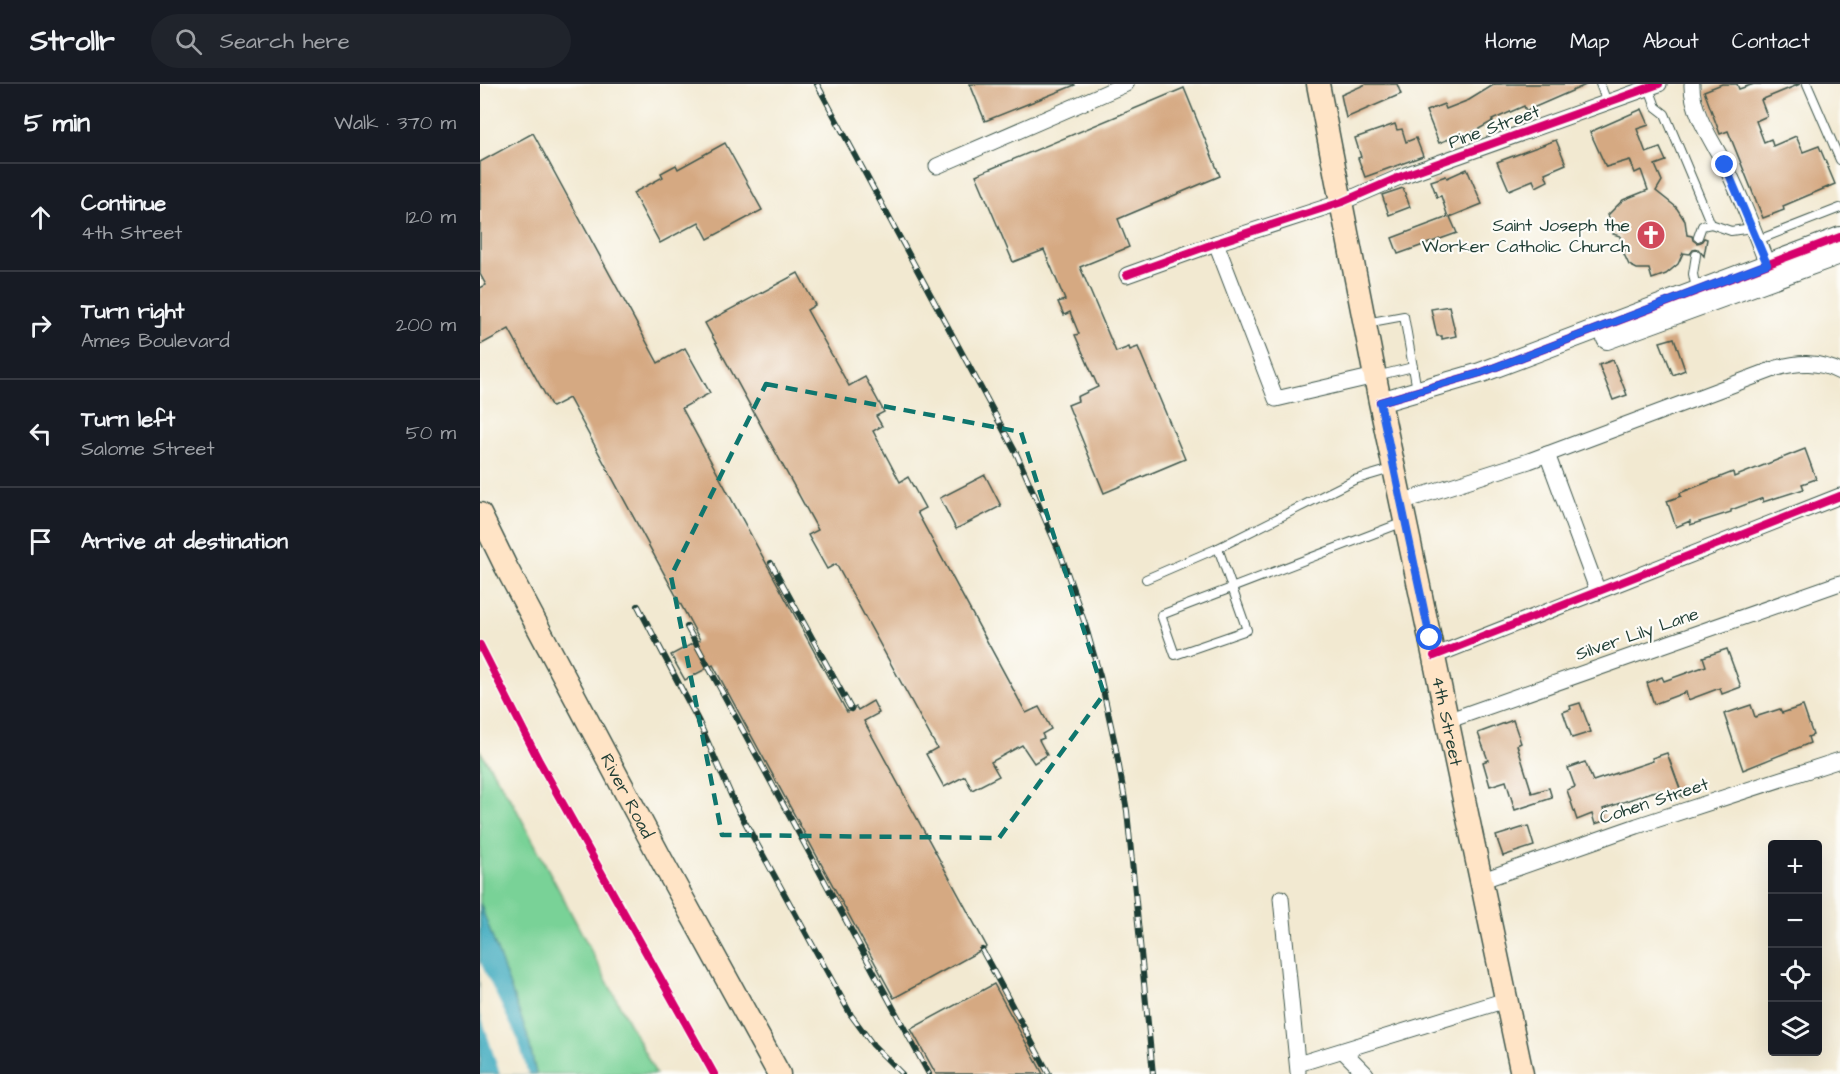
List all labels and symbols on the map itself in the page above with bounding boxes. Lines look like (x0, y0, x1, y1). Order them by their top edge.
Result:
street label: Pine Street (1445, 99, 1544, 155)
route end (1711, 151, 1737, 177)
place label: Saint Joseph the Worker Catholic Church (1422, 213, 1630, 259)
church icon: Saint Joseph the Worker Catholic Church (1635, 219, 1667, 251)
street label: Silver Lily Lane (1572, 601, 1703, 668)
route start (1416, 624, 1442, 650)
street label: 4th Street (1426, 674, 1469, 769)
street label: River Road (594, 749, 660, 843)
street label: Cohen Street (1596, 771, 1712, 830)

